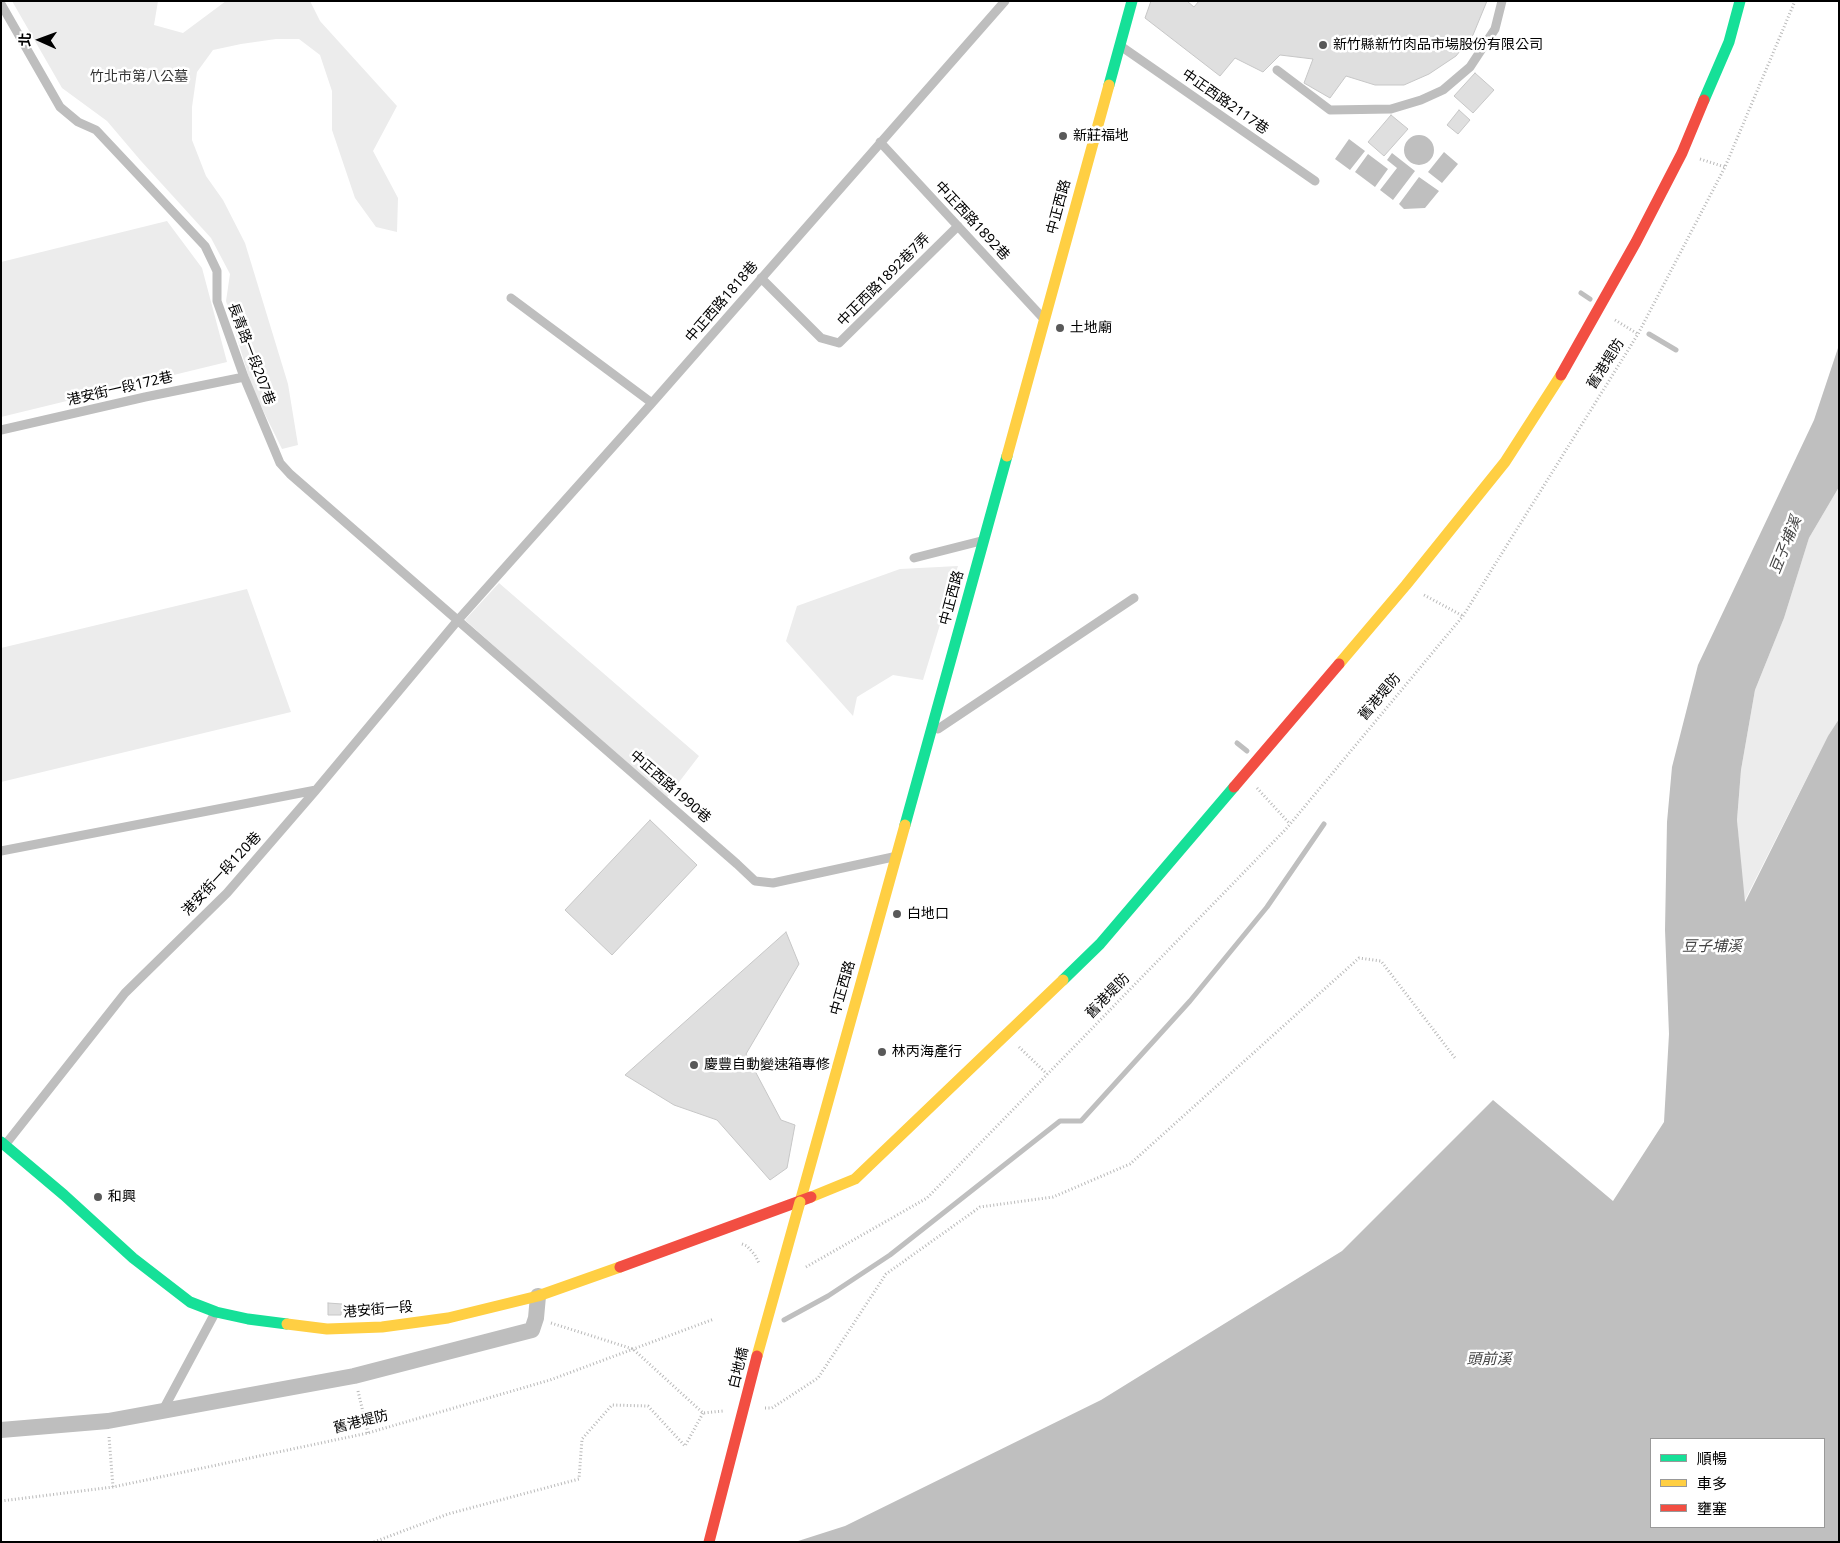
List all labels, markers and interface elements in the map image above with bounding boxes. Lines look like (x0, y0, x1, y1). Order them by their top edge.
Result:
north arrow (15, 15, 65, 65)
text: 北 (15, 32, 34, 47)
place label: 新竹縣新竹肉品市場股份有限公司 (1333, 37, 1543, 53)
marker: 新竹縣新竹肉品市場股份有限公司 (1317, 39, 1329, 51)
street label: 中正西路2117巷 (1178, 66, 1272, 138)
park label: 竹北市第八公墓 (90, 69, 188, 85)
place label: 新莊福地 (1073, 128, 1129, 144)
marker: 新莊福地 (1057, 130, 1069, 142)
street label: 中正西路1892巷 (931, 178, 1013, 264)
street label: 中正西路 (1044, 178, 1074, 236)
street label: 中正西路1892巷7弄 (834, 230, 934, 330)
street label: 中正西路1818巷 (682, 258, 762, 346)
street label: 長青路一段207巷 (224, 301, 278, 407)
place label: 土地廟 (1070, 320, 1112, 336)
marker: 土地廟 (1054, 322, 1066, 334)
street label: 舊港堤防 (1584, 336, 1628, 392)
street label: 港安街一段172巷 (65, 369, 175, 409)
water label: 豆子埔溪 (1766, 514, 1806, 576)
street label: 中正西路 (937, 569, 967, 627)
street label: 舊港堤防 (1356, 670, 1404, 724)
street label: 中正西路1990巷 (626, 747, 714, 827)
street label: 港安街一段120巷 (179, 829, 265, 919)
place label: 白地口 (907, 906, 949, 922)
marker: 白地口 (891, 908, 903, 920)
water label: 豆子埔溪 (1682, 938, 1742, 956)
street label: 中正西路 (827, 959, 859, 1017)
street label: 舊港堤防 (1083, 970, 1133, 1022)
place label: 林丙海產行 (892, 1044, 962, 1060)
marker: 林丙海產行 (876, 1046, 888, 1058)
place label: 慶豐自動變速箱專修 (704, 1057, 830, 1073)
marker: 慶豐自動變速箱專修 (688, 1059, 700, 1071)
place label: 和興 (108, 1189, 136, 1205)
marker: 和興 (92, 1191, 104, 1203)
street label: 港安街一段 (342, 1299, 414, 1321)
street label: 白地橋 (726, 1346, 752, 1390)
water label: 頭前溪 (1467, 1351, 1511, 1369)
street label: 舊港堤防 (332, 1407, 390, 1437)
legend (1650, 1438, 1825, 1528)
text: 順暢 (1697, 1448, 1727, 1468)
text: 車多 (1697, 1473, 1727, 1493)
text: 壅塞 (1697, 1498, 1727, 1518)

